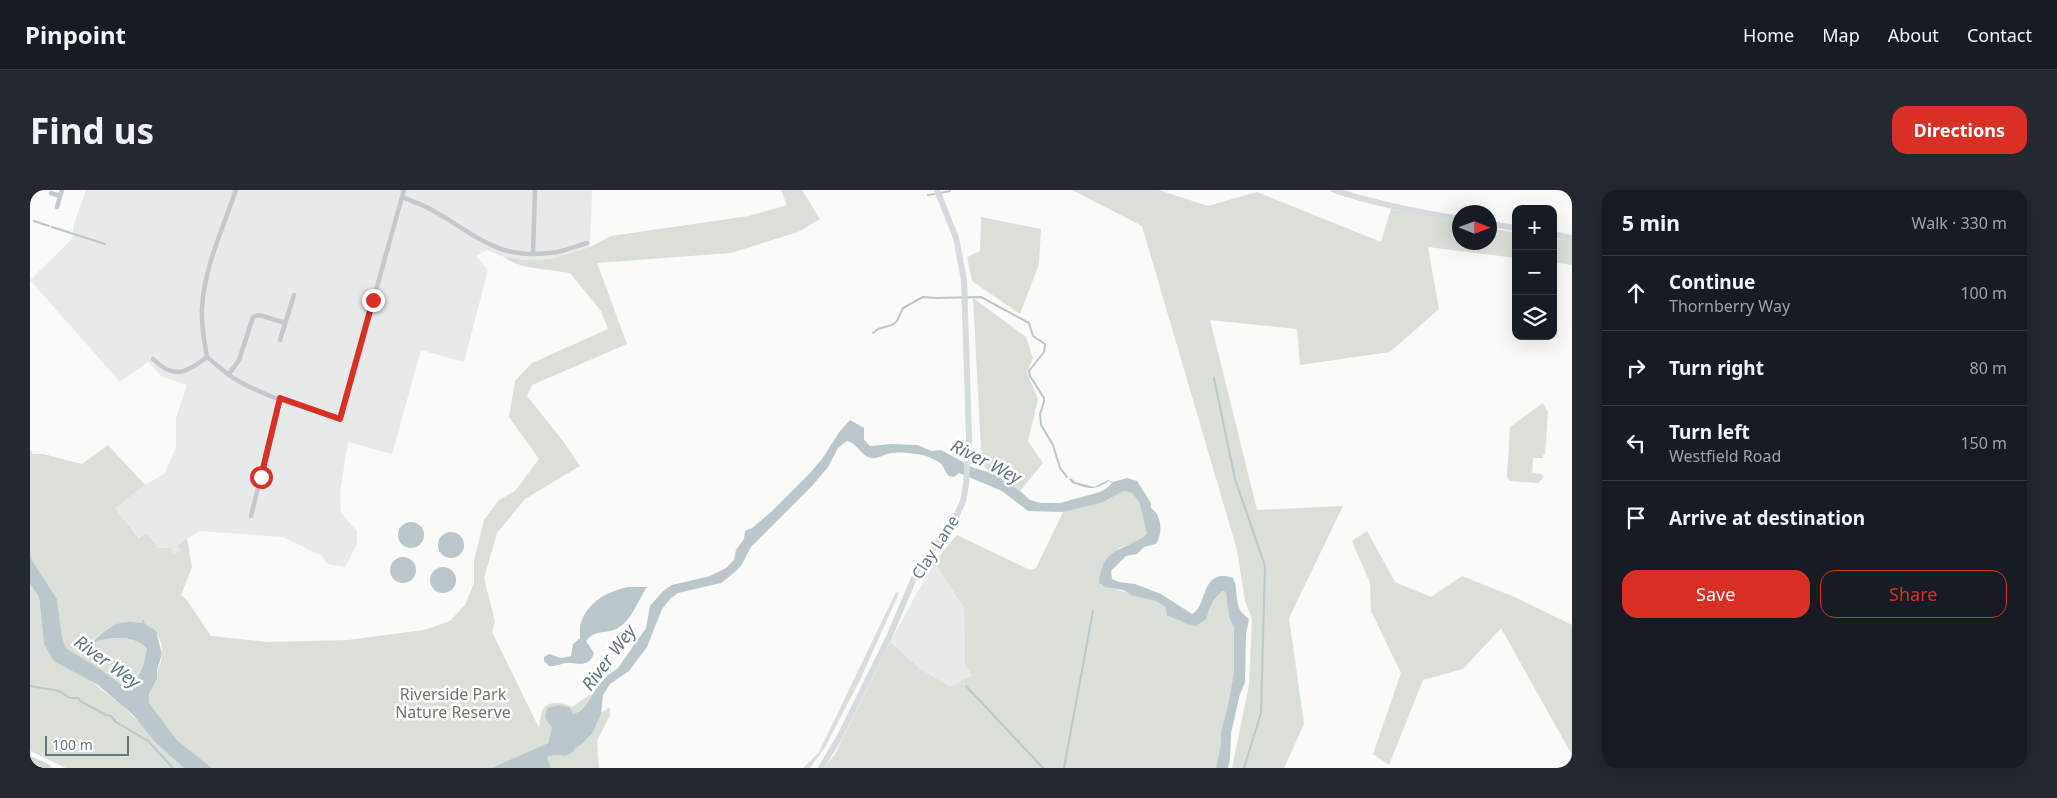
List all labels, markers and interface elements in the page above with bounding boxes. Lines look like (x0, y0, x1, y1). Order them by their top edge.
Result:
text: Pinpoint (25, 18, 126, 51)
text: Home (1743, 23, 1794, 47)
text: Map (1822, 23, 1860, 47)
text: About (1888, 23, 1939, 47)
text: Contact (1967, 23, 2032, 47)
button: Directions (1892, 106, 2027, 154)
text: Find us (30, 107, 154, 154)
north arrow (1452, 205, 1497, 250)
map controls (1512, 205, 1557, 340)
button: + (1512, 205, 1557, 250)
text: 5 min (1622, 209, 1680, 237)
text: Walk · 330 m (1912, 212, 2007, 234)
button: − (1512, 250, 1557, 295)
text: Continue (1669, 269, 1755, 295)
icon: ahead (1622, 279, 1650, 307)
text: 100 m (1960, 282, 2007, 304)
route end (362, 289, 385, 312)
button: layers (1512, 295, 1557, 340)
text: Thornberry Way (1669, 295, 1790, 317)
icon: right (1622, 354, 1650, 382)
text: Turn right (1669, 355, 1764, 381)
text: 80 m (1970, 357, 2007, 379)
text: Turn left (1669, 419, 1750, 445)
icon: left (1622, 429, 1650, 457)
text: 150 m (1960, 432, 2007, 454)
water label: River Wey (947, 433, 1027, 490)
text: Westfield Road (1669, 445, 1781, 467)
route start (250, 466, 273, 489)
icon: arrive (1622, 504, 1650, 532)
text: Arrive at destination (1669, 505, 1865, 531)
street label: Clay Lane (906, 511, 964, 583)
button: Save (1622, 570, 1810, 618)
button: Share (1820, 570, 2007, 618)
water label: River Wey (576, 618, 642, 695)
water label: River Wey (70, 629, 147, 694)
park label: Riverside Park Nature Reserve (395, 683, 511, 723)
scale bar (45, 733, 129, 756)
text: 100 m (52, 735, 93, 754)

